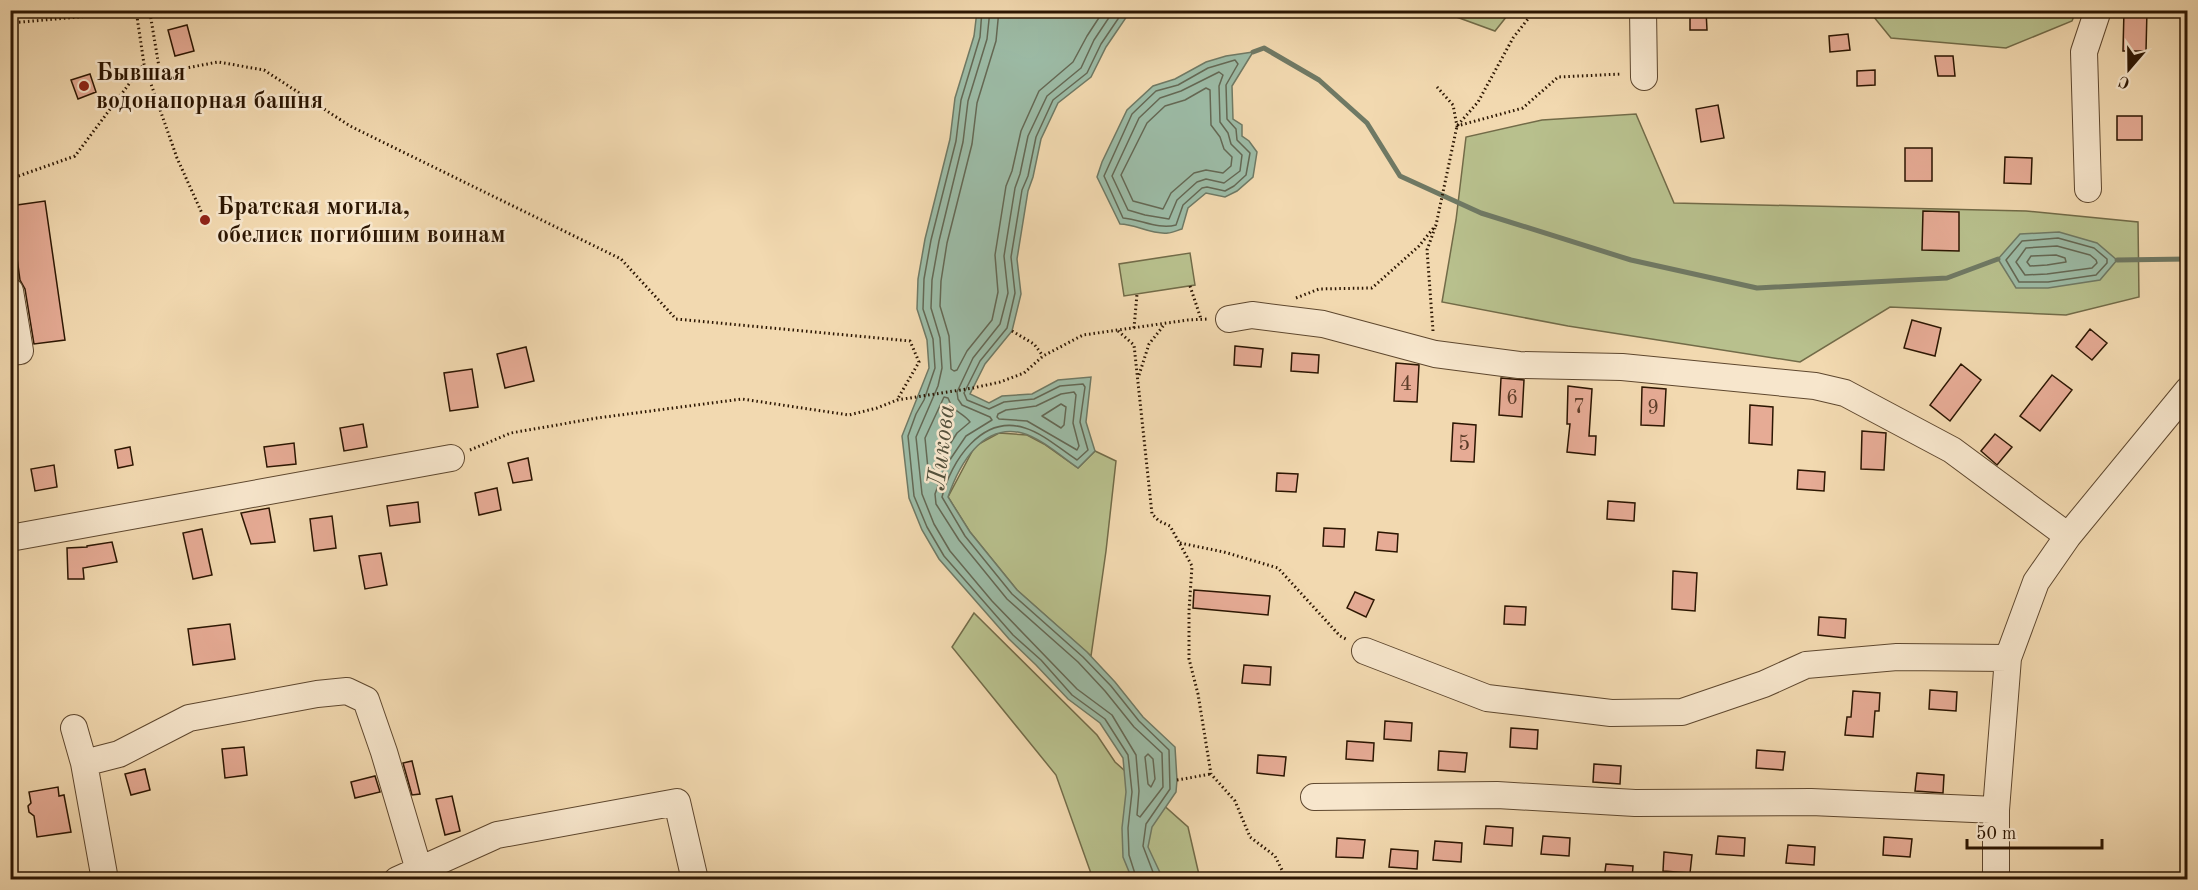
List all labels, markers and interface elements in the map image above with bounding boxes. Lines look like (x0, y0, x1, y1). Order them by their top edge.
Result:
north arrow (2099, 39, 2159, 99)
place label: Бывшая водонапорная башня (96, 62, 323, 114)
text: С (2117, 72, 2132, 91)
marker: Бывшая водонапорная башня (77, 79, 91, 93)
place label: Братская могила, обелиск погибшим воинам (217, 196, 506, 248)
marker: Братская могила, обелиск погибшим воинам (198, 213, 212, 227)
house number: 4 (1400, 374, 1412, 395)
house number: 6 (1506, 388, 1518, 409)
house number: 7 (1573, 397, 1585, 418)
house number: 9 (1647, 398, 1659, 419)
water label: Ликова (924, 403, 960, 492)
house number: 5 (1458, 434, 1470, 455)
scale bar (1967, 812, 2102, 850)
text: 50 m (1976, 825, 2016, 843)

